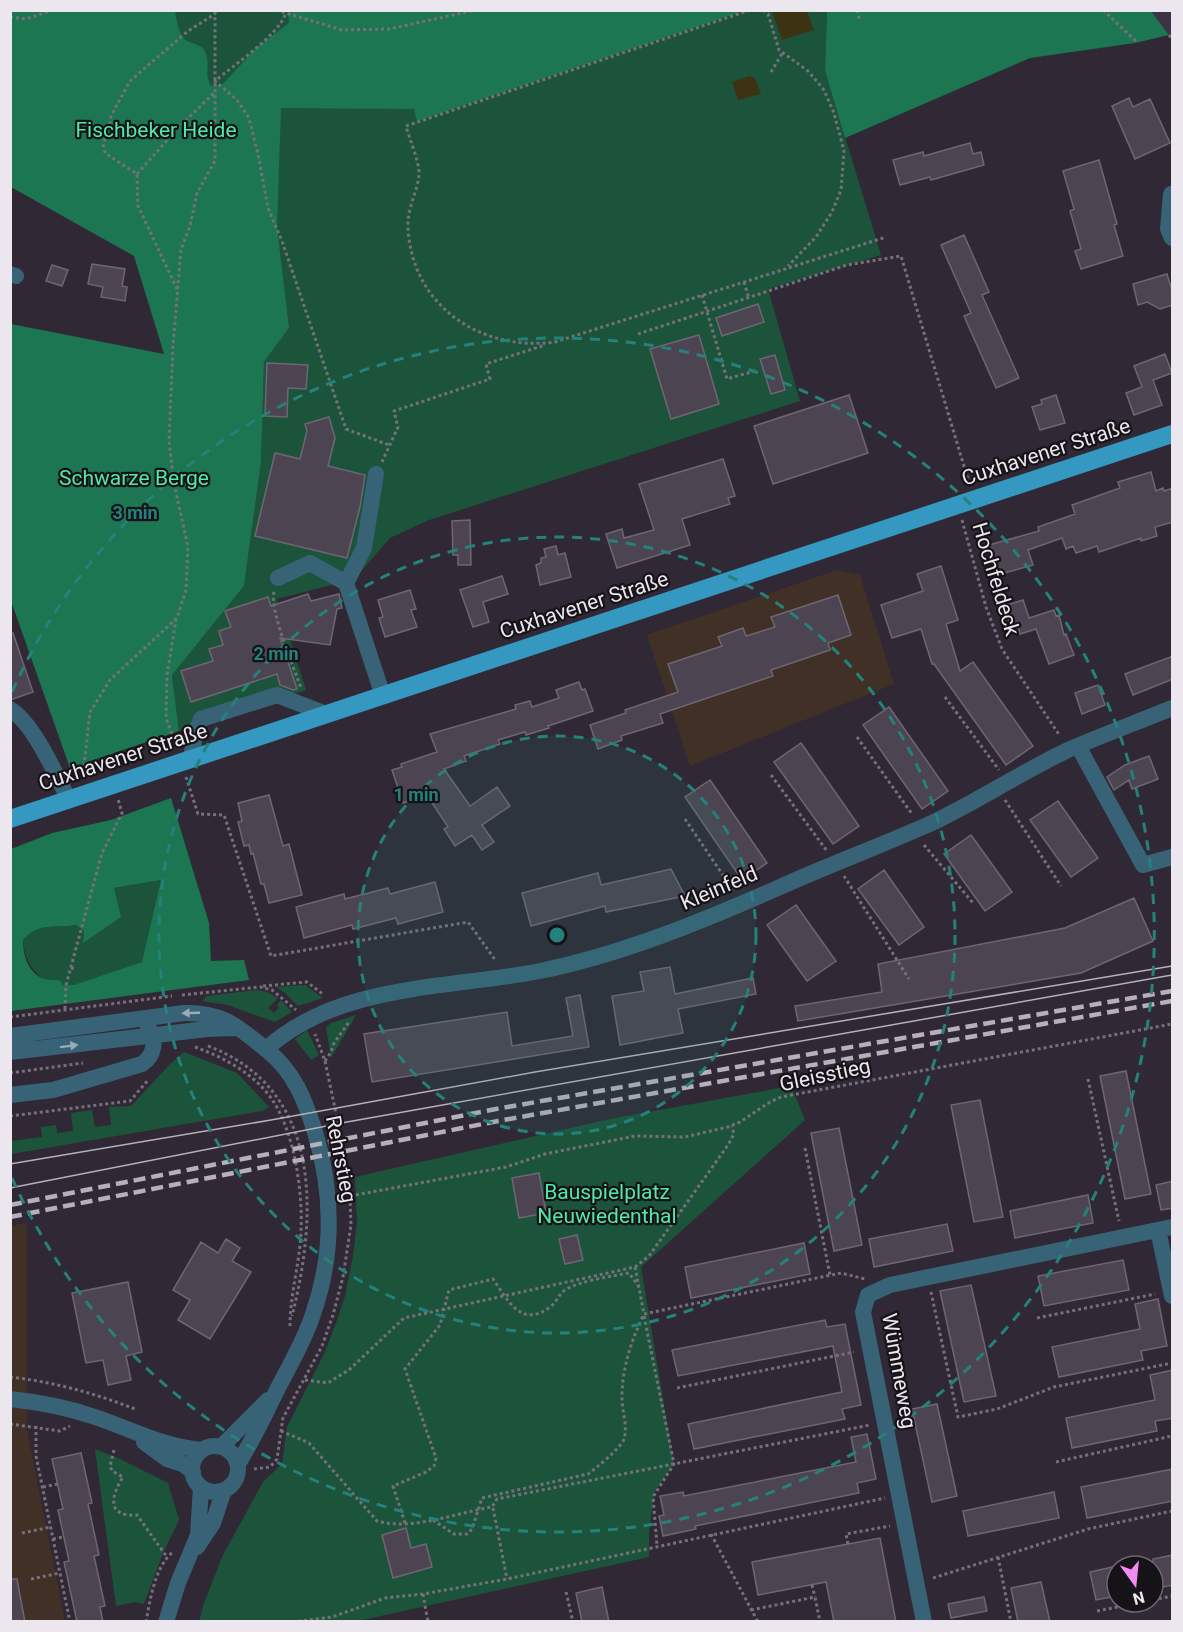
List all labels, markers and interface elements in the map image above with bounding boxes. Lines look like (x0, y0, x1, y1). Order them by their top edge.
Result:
park label: Fischbeker Heide (75, 118, 237, 142)
street label: Cuxhavener Straße (959, 413, 1133, 491)
park label: Schwarze Berge (59, 466, 209, 490)
text: 3 min (112, 502, 158, 523)
street label: Hochfeldeck (967, 519, 1025, 639)
street label: Cuxhavener Straße (497, 566, 671, 644)
text: 2 min (253, 643, 299, 664)
street label: Cuxhavener Straße (36, 718, 210, 796)
text: 1 min (393, 784, 439, 805)
street label: Kleinfeld (677, 861, 761, 915)
centre of rings (547, 925, 567, 945)
one-way arrow (181, 1009, 200, 1018)
one-way arrow (59, 1041, 78, 1050)
street label: Gleisstieg (777, 1054, 873, 1096)
street label: Rehrstieg (321, 1113, 361, 1205)
park label: Bauspielplatz Neuwiedenthal (537, 1180, 677, 1228)
street label: Wümmeweg (877, 1311, 921, 1431)
north arrow (1105, 1554, 1165, 1614)
text: N (1131, 1587, 1147, 1609)

